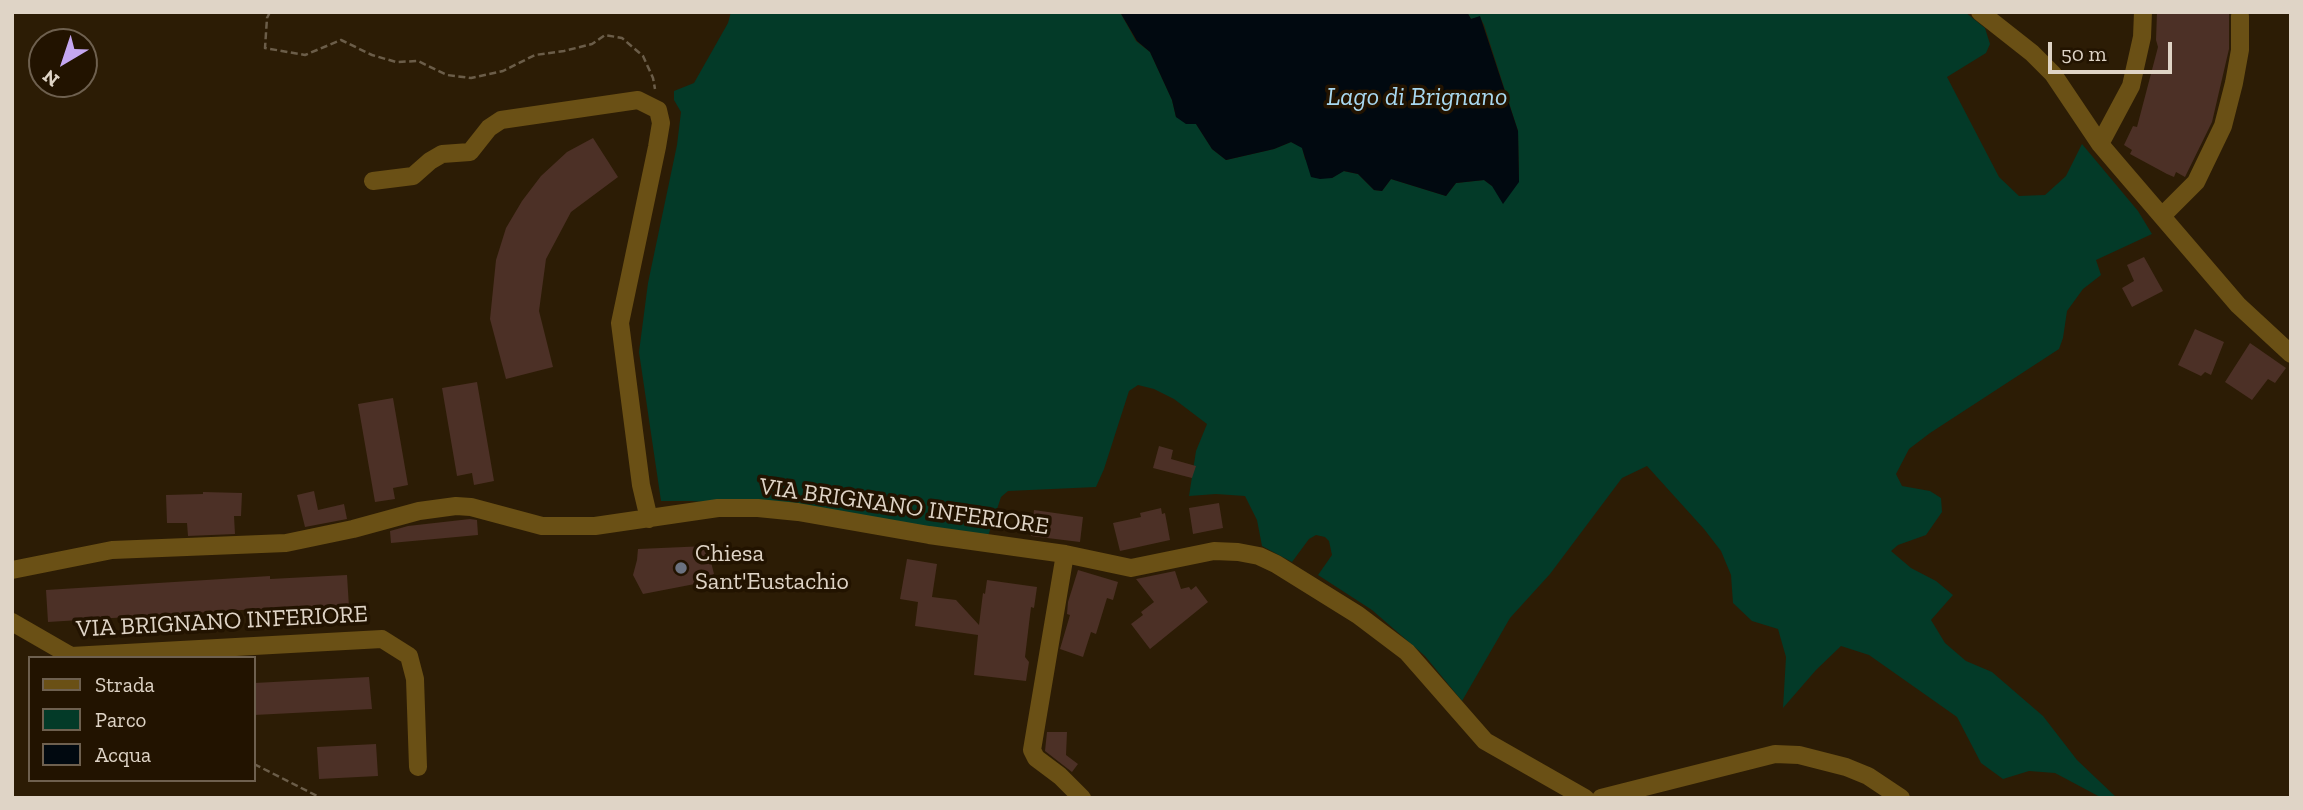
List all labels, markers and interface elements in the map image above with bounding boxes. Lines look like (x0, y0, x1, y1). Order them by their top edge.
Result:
north arrow (28, 28, 98, 98)
scale bar (2051, 28, 2175, 72)
text: 50 m (2061, 41, 2107, 66)
text: N (38, 65, 64, 92)
water label: Lago di Brignano (1327, 82, 1507, 114)
street label: VIA BRIGNANO INFERIORE (757, 472, 1051, 542)
place label: Chiesa Sant'Eustachio (695, 540, 849, 596)
marker: Chiesa Sant'Eustachio (673, 560, 689, 576)
street label: VIA BRIGNANO INFERIORE (75, 600, 369, 644)
legend (28, 656, 256, 782)
text: Strada (95, 672, 155, 697)
text: Parco (95, 707, 146, 732)
text: Acqua (95, 742, 151, 767)

